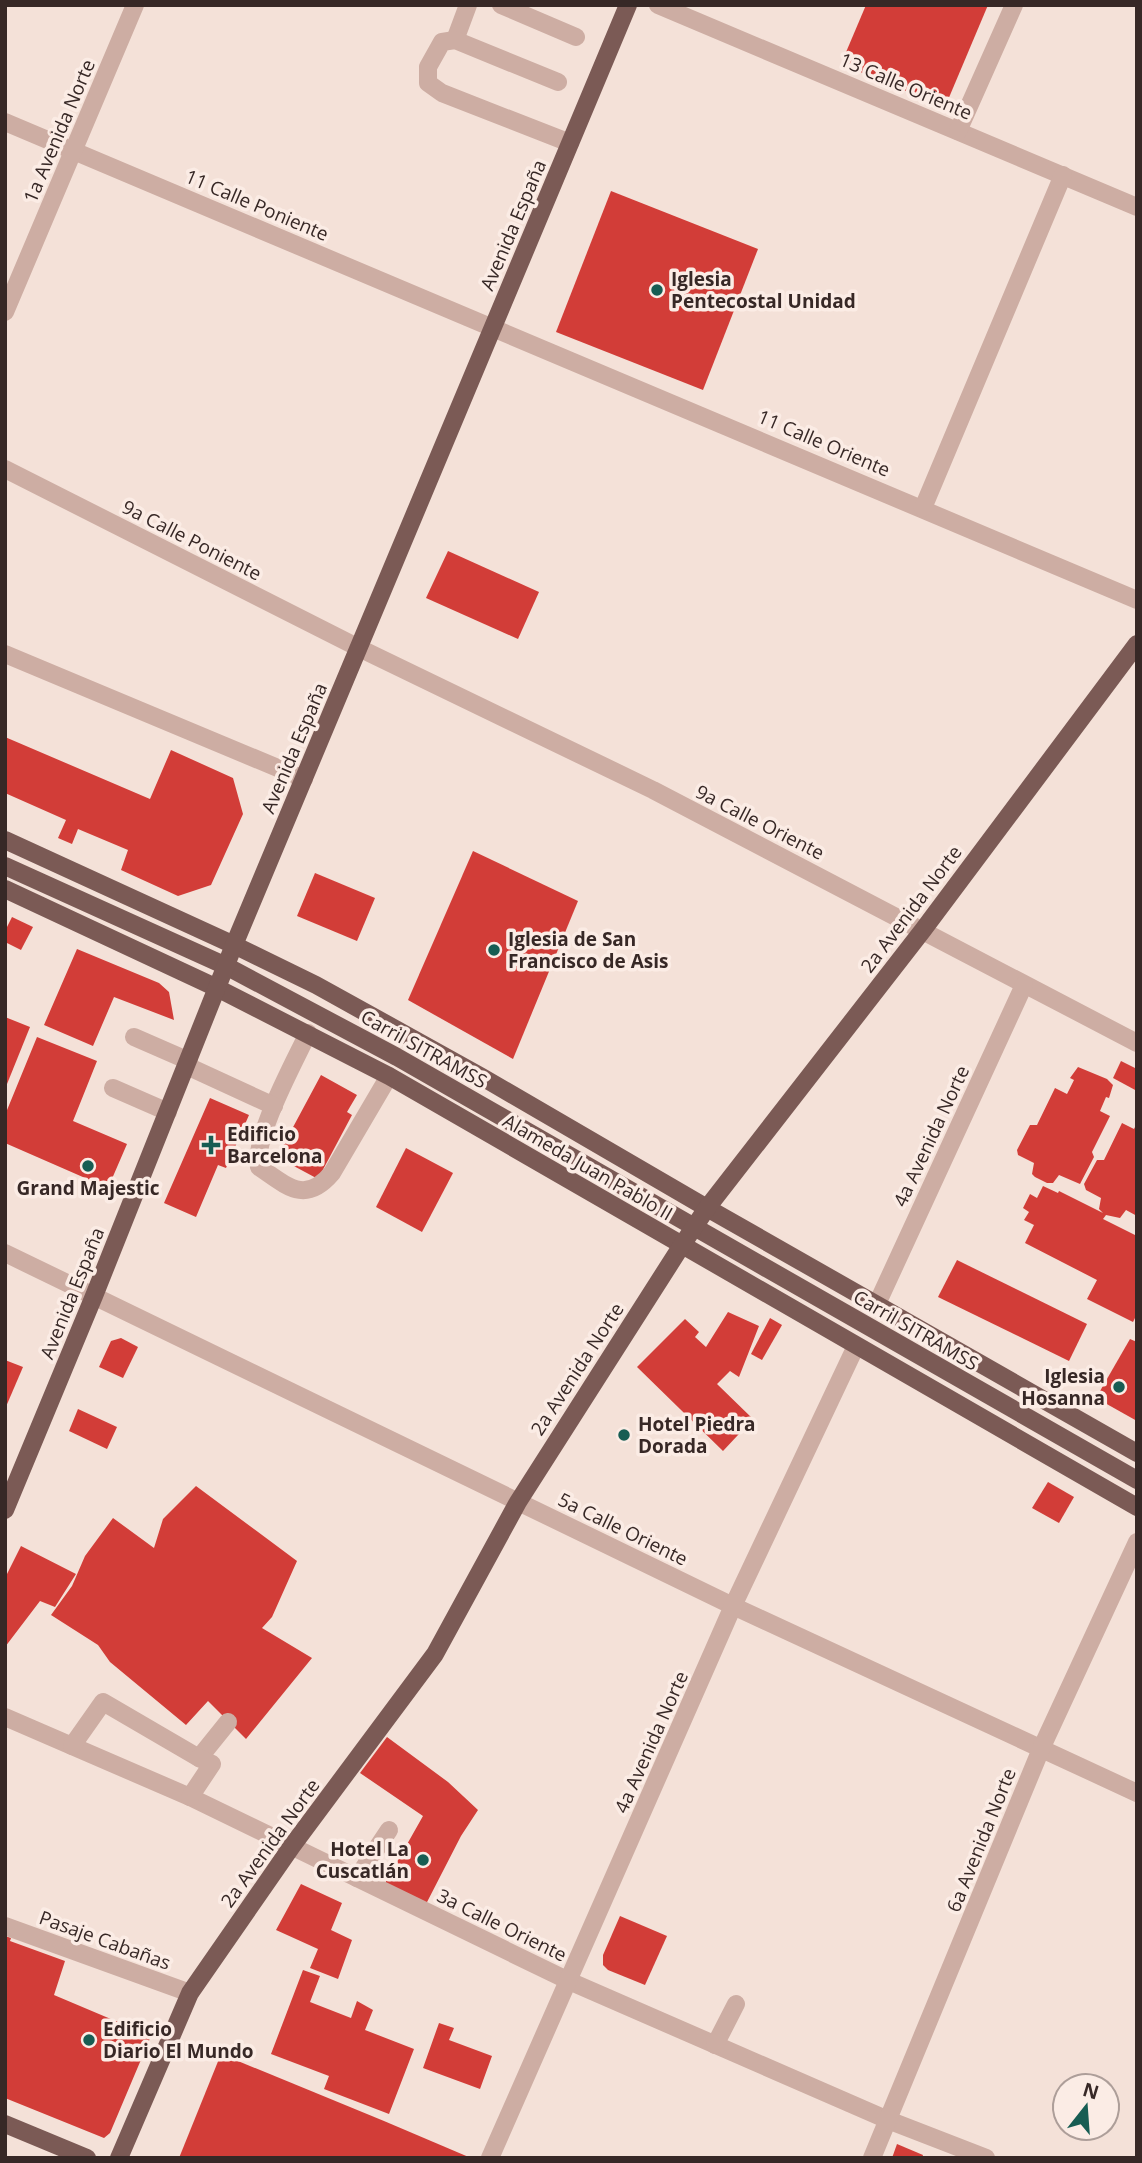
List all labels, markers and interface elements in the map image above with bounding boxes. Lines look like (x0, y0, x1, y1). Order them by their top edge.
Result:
street label: 13 Calle Oriente (836, 46, 976, 126)
street label: 1a Avenida Norte (17, 55, 101, 207)
street label: Avenida España (474, 156, 552, 294)
street label: 11 Calle Poniente (181, 163, 333, 247)
place label: Iglesia Pentecostal Unidad (671, 266, 856, 314)
marker: Iglesia Pentecostal Unidad (649, 282, 665, 298)
street label: 11 Calle Oriente (754, 403, 894, 483)
street label: 9a Calle Poniente (118, 494, 266, 586)
street label: Avenida España (255, 679, 333, 817)
street label: 9a Calle Oriente (691, 778, 829, 866)
street label: 2a Avenida Norte (855, 840, 967, 978)
place label: Iglesia de San Francisco de Asis (508, 926, 668, 974)
marker: Iglesia de San Francisco de Asis (486, 942, 502, 958)
street label: Carril SITRAMSS (356, 1004, 492, 1094)
street label: 4a Avenida Norte (887, 1061, 975, 1211)
street label: Alameda Juan Pablo II (498, 1108, 678, 1226)
place label: Edificio Barcelona (227, 1121, 322, 1169)
marker: Edificio Barcelona (201, 1135, 221, 1155)
marker: Grand Majestic (80, 1158, 96, 1174)
place label: Grand Majestic (17, 1175, 160, 1201)
street label: Avenida España (34, 1223, 110, 1363)
street label: Carril SITRAMSS (849, 1284, 983, 1376)
street label: 2a Avenida Norte (524, 1298, 630, 1440)
place label: Iglesia Hosanna (1021, 1363, 1105, 1411)
marker: Iglesia Hosanna (1111, 1379, 1127, 1395)
place label: Hotel Piedra Dorada (638, 1411, 756, 1459)
marker: Hotel Piedra Dorada (616, 1427, 632, 1443)
street label: 5a Calle Oriente (554, 1486, 692, 1572)
street label: 4a Avenida Norte (608, 1667, 694, 1817)
street label: 6a Avenida Norte (940, 1764, 1022, 1916)
street label: 2a Avenida Norte (215, 1773, 325, 1913)
place label: Hotel La Cuscatlán (316, 1836, 409, 1884)
marker: Hotel La Cuscatlán (415, 1852, 431, 1868)
street label: 3a Calle Oriente (433, 1882, 571, 1968)
street label: Pasaje Cabañas (36, 1904, 174, 1976)
place label: Edificio Diario El Mundo (103, 2016, 254, 2064)
marker: Edificio Diario El Mundo (81, 2032, 97, 2048)
north arrow (1051, 2072, 1121, 2142)
text: N (1080, 2076, 1102, 2105)

